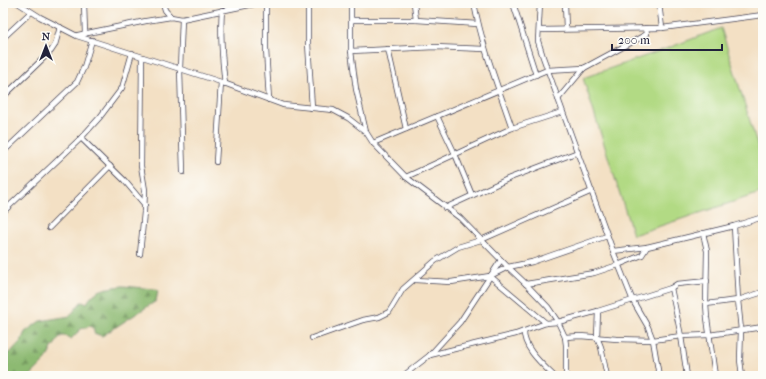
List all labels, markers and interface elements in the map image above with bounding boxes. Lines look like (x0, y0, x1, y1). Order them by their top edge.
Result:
north arrow (26, 26, 66, 66)
scale bar (612, 26, 722, 52)
text: N (42, 30, 51, 43)
text: 200 m (618, 33, 650, 47)

